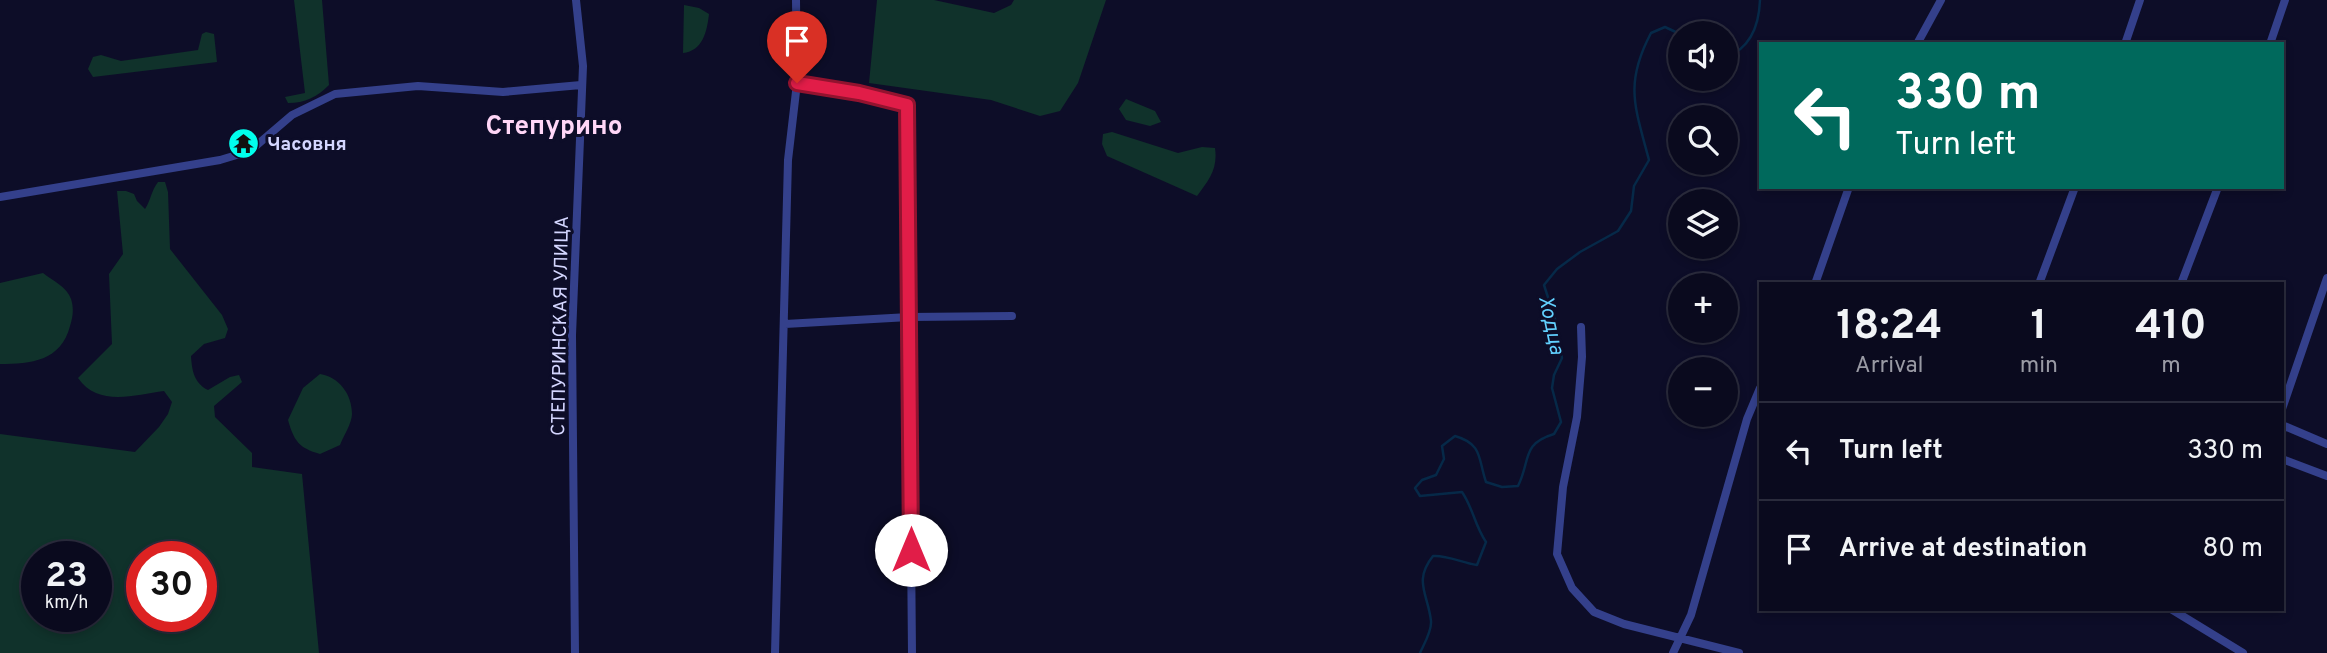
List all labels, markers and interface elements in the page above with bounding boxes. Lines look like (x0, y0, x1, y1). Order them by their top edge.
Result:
pin (767, 11, 827, 83)
map controls (1668, 21, 1738, 427)
button: sound (1668, 21, 1738, 91)
icon: arrive (778, 22, 816, 60)
text: 330 m (1895, 65, 2040, 127)
icon: left (1780, 70, 1871, 161)
button: search (1668, 105, 1738, 175)
district label: Степурино (486, 111, 622, 144)
temple icon: Часовня (227, 126, 261, 160)
text: Turn left (1895, 126, 2016, 166)
place label: Часовня (267, 133, 347, 157)
button: layers (1668, 189, 1738, 259)
street label: СТЕПУРИНСКАЯ УЛИЦА (547, 216, 575, 436)
button: + (1668, 273, 1738, 343)
water label: Ходца (1531, 293, 1570, 357)
text: 18:24 (1836, 301, 1942, 354)
text: 1 (2030, 301, 2047, 354)
text: 410 (2135, 301, 2207, 354)
text: Arrival (1855, 352, 1924, 381)
text: min (2020, 352, 2058, 381)
text: m (2161, 352, 2181, 381)
button: − (1668, 357, 1738, 427)
icon: left (1780, 432, 1818, 470)
text: Turn left (1839, 435, 1943, 468)
text: 330 m (2187, 435, 2263, 468)
position arrow (874, 513, 948, 587)
icon: arrive (1780, 530, 1818, 568)
text: Arrive at destination (1839, 533, 2087, 566)
text: 80 m (2203, 533, 2263, 566)
speed limit sign: 30 (126, 541, 217, 632)
text: 23 (45, 555, 88, 599)
text: km/h (45, 592, 88, 615)

